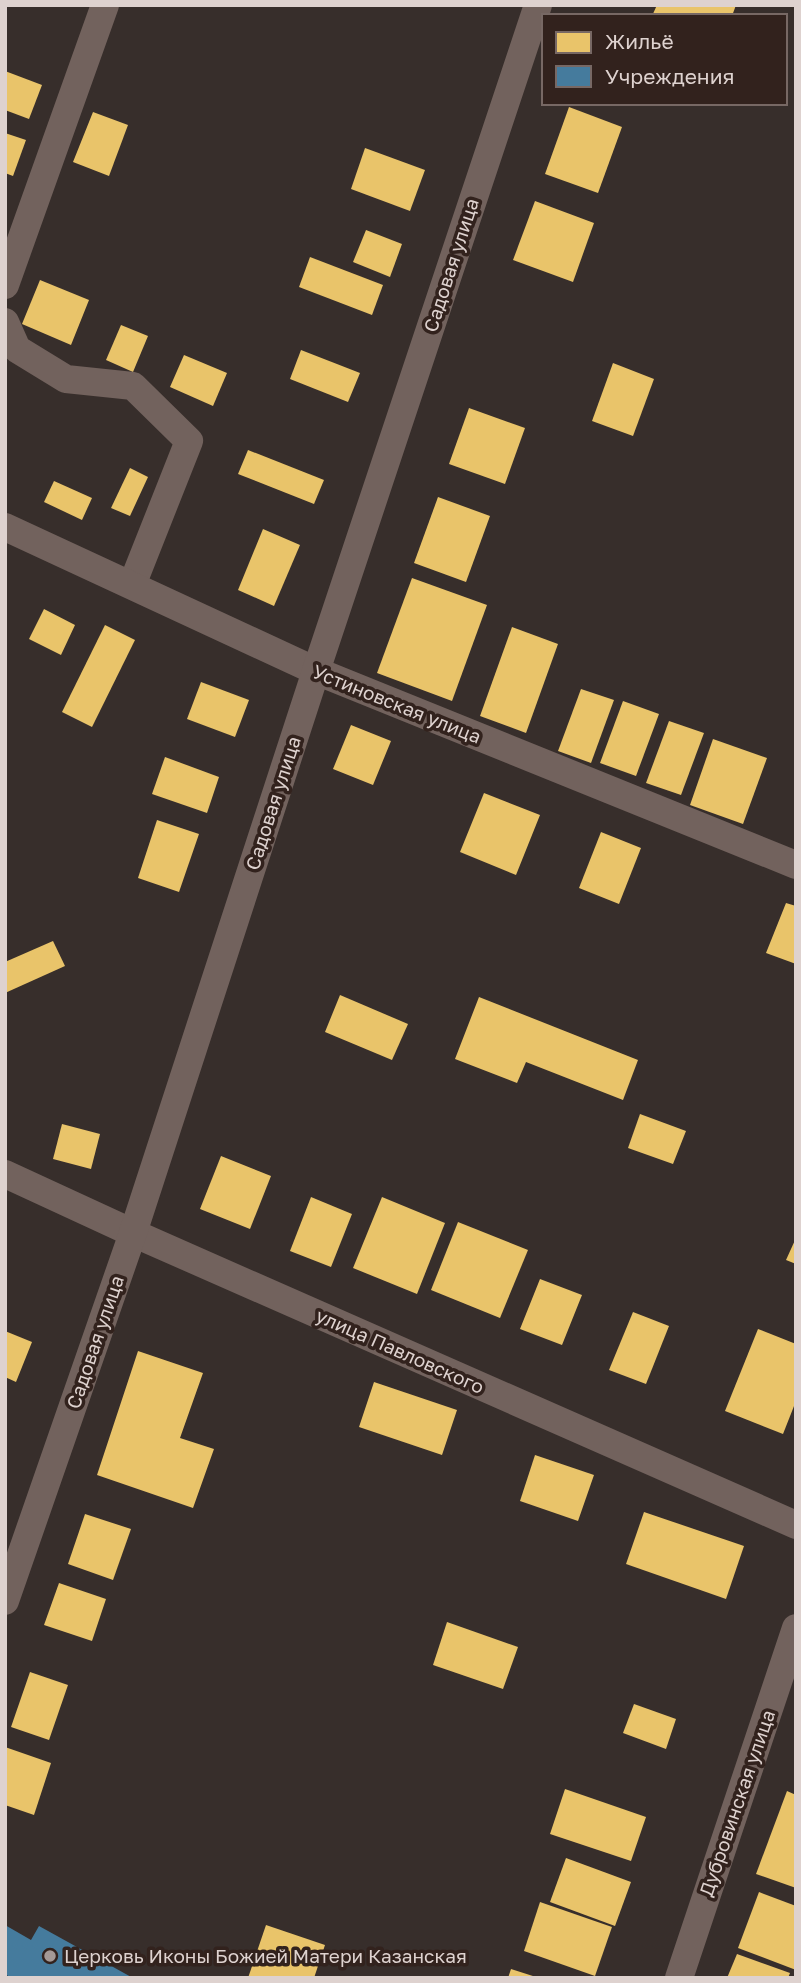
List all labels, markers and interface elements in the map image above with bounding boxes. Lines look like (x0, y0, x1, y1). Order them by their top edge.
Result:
legend (542, 14, 787, 105)
text: Жильё (605, 28, 674, 54)
text: Учреждения (605, 63, 734, 89)
street label: Садовая улица (418, 195, 483, 335)
street label: Устиновская улица (310, 659, 485, 748)
street label: Садовая улица (240, 733, 305, 873)
street label: Садовая улица (61, 1272, 128, 1411)
street label: улица Павловского (313, 1303, 488, 1398)
street label: Дубровинская улица (694, 1707, 779, 1899)
place label: Церковь Иконы Божией Матери Казанская (64, 1944, 467, 1967)
marker: Церковь Иконы Божией Матери Казанская (42, 1948, 58, 1964)

